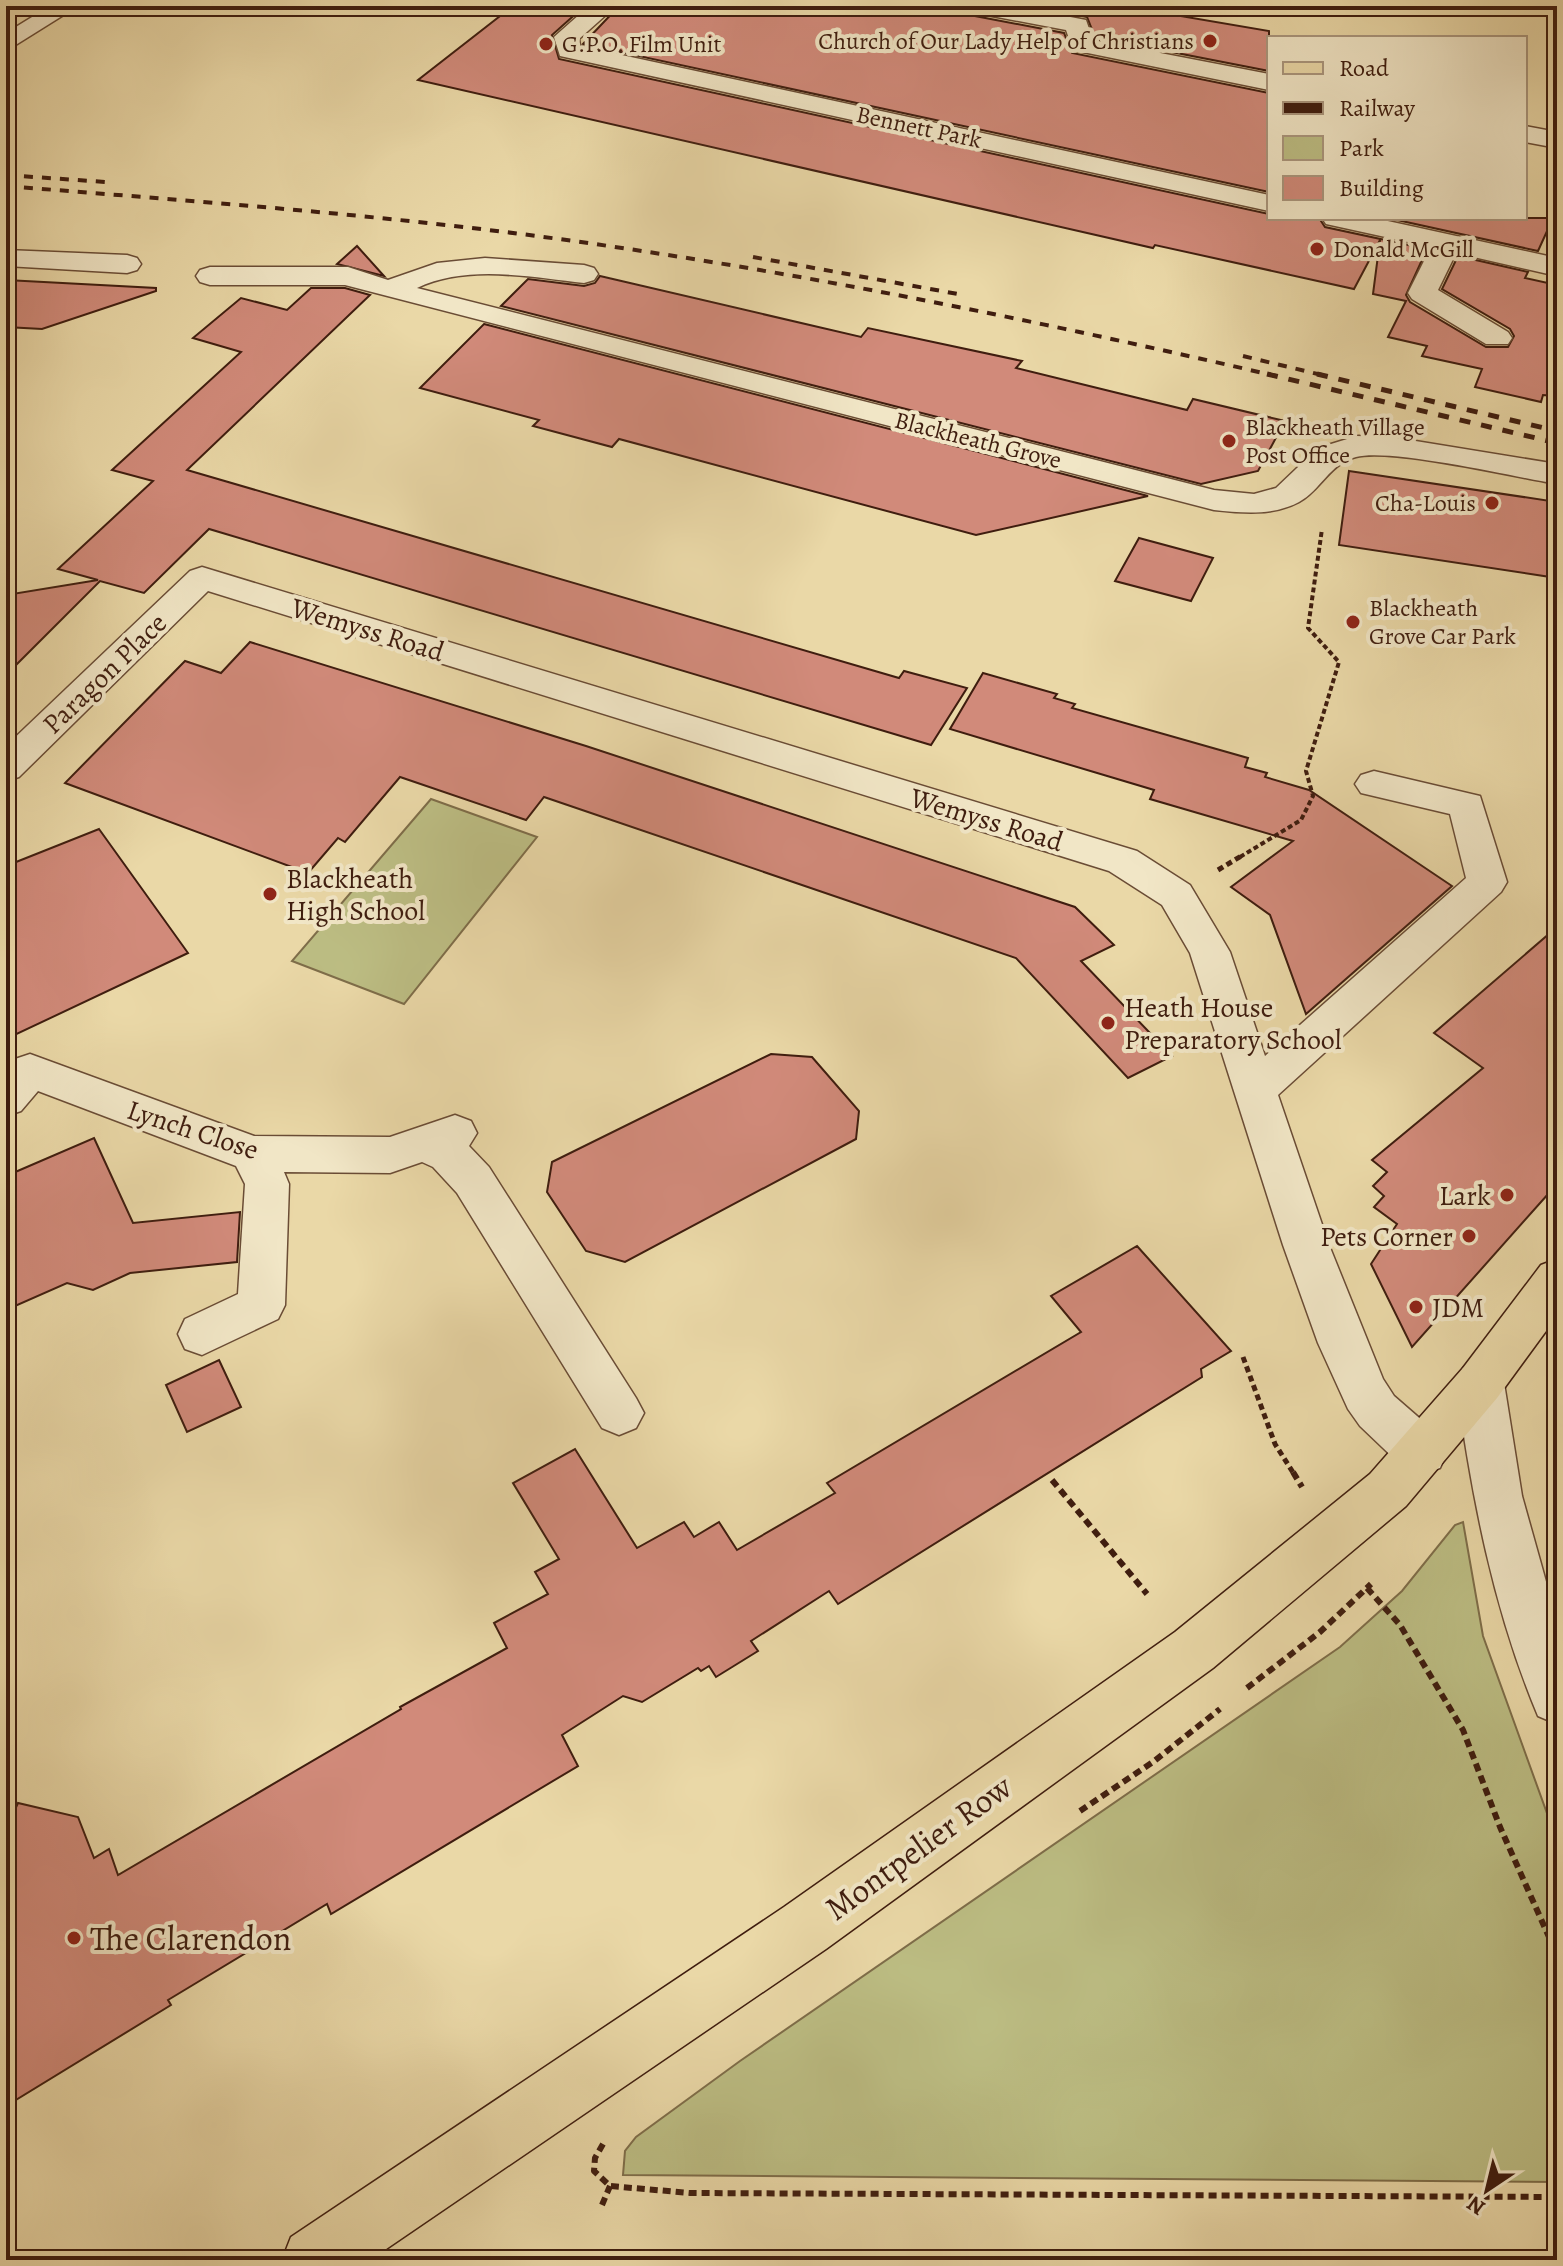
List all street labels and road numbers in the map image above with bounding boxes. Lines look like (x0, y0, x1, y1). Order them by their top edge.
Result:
street label: Bennett Park (853, 98, 985, 156)
street label: Blackheath Grove (891, 404, 1065, 476)
street label: Wemyss Road (286, 588, 450, 672)
street label: Paragon Place (34, 605, 175, 743)
street label: Wemyss Road (905, 778, 1069, 862)
street label: Lynch Close (122, 1091, 263, 1169)
street label: Montpelier Row (815, 1763, 1022, 1931)

